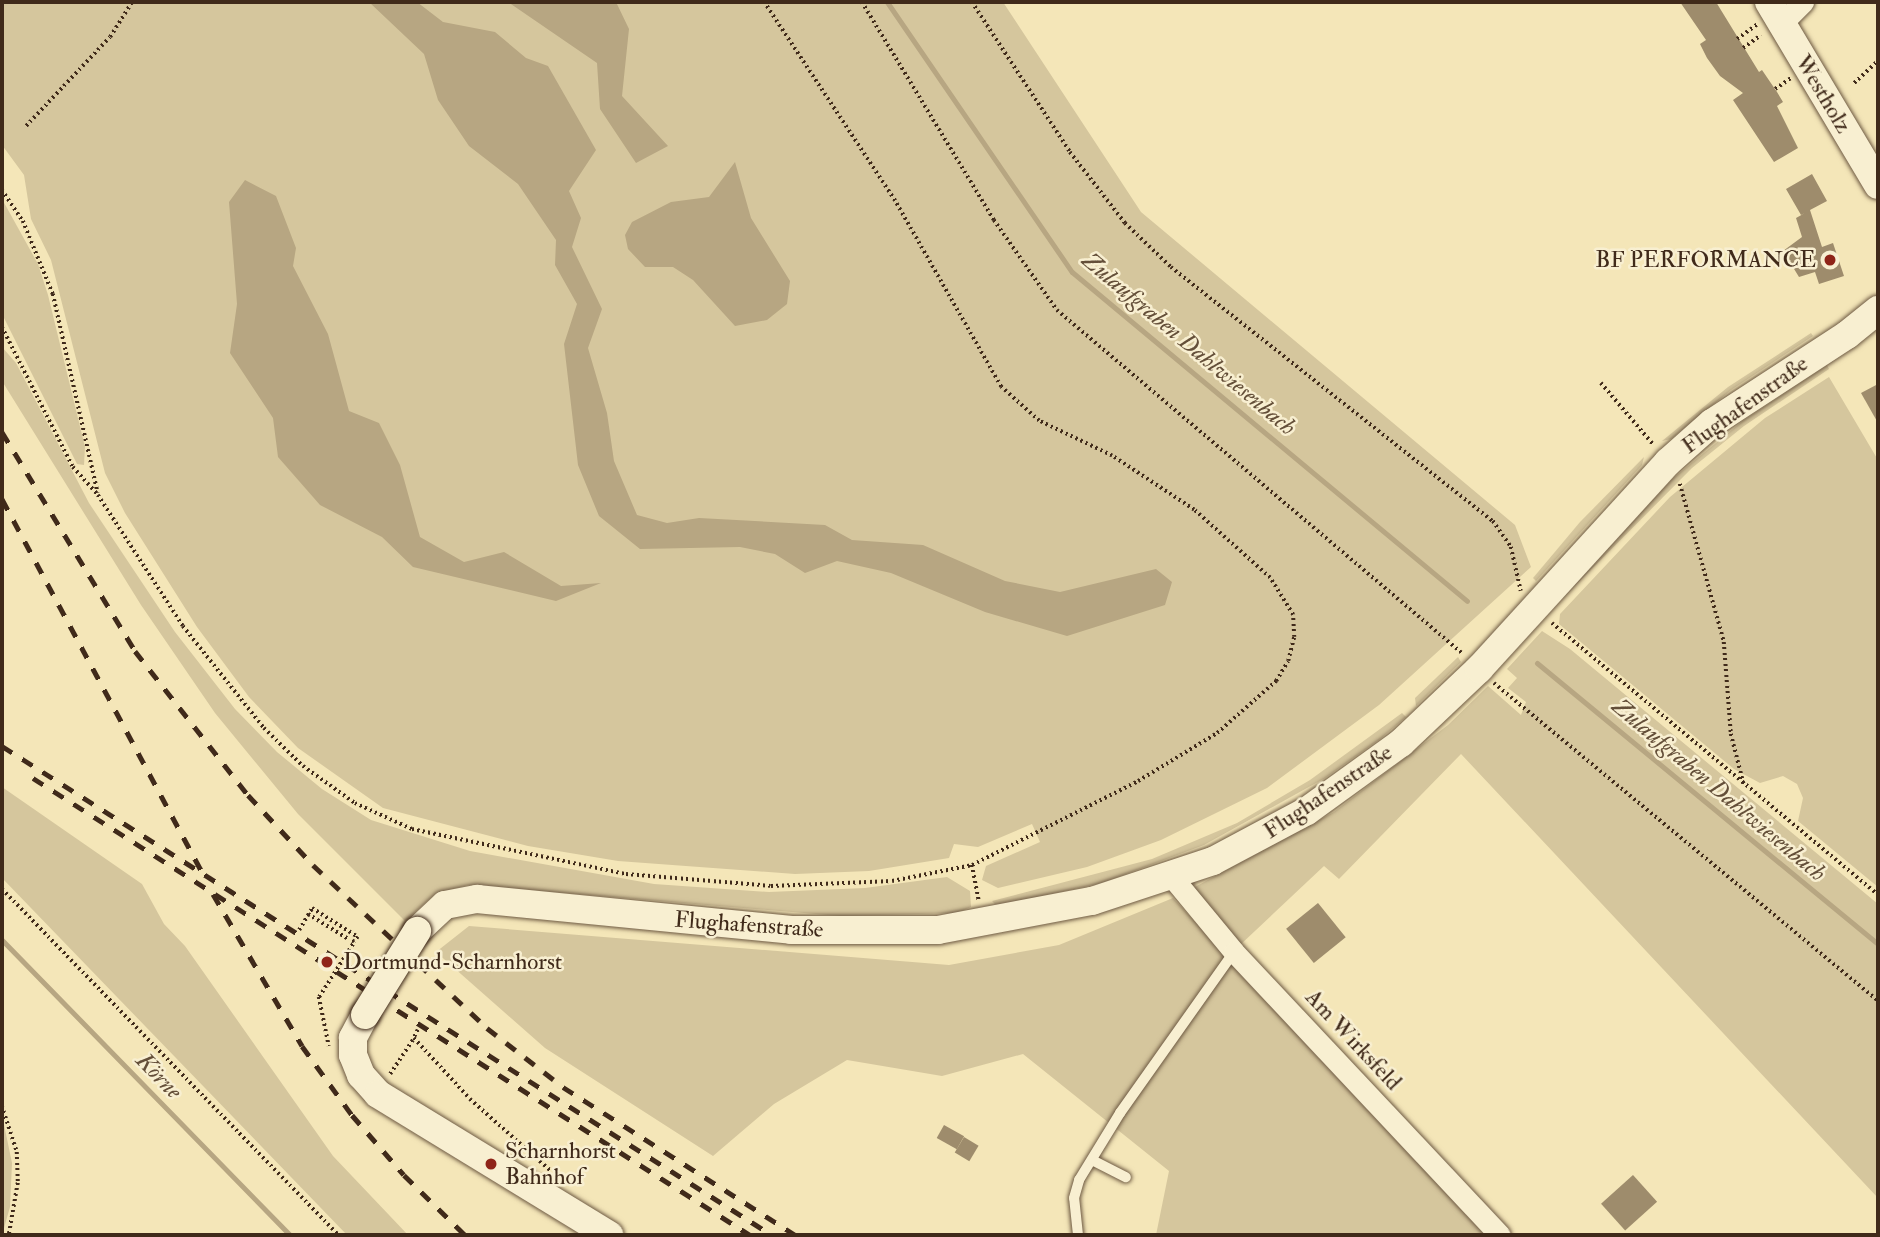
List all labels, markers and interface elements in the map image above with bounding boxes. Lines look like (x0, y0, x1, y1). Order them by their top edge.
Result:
street label: Westholz (1789, 50, 1857, 138)
water label: Zulaufgraben Dahlwiesenbach (1076, 246, 1302, 442)
place label: BF PERFORMANCE (1595, 246, 1816, 274)
marker: BF PERFORMANCE (1822, 252, 1838, 268)
street label: Flughafenstraße (1677, 350, 1813, 460)
water label: Zulaufgraben Dahlwiesenbach (1606, 692, 1832, 888)
street label: Flughafenstraße (1258, 739, 1398, 845)
street label: Flughafenstraße (674, 906, 824, 944)
place label: Dortmund-Scharnhorst (343, 948, 562, 976)
marker: Dortmund-Scharnhorst (317, 952, 337, 972)
street label: Am Wirksfeld (1299, 984, 1407, 1096)
water label: Körne (130, 1047, 188, 1105)
place label: Scharnhorst Bahnhof (505, 1137, 616, 1191)
marker: Scharnhorst Bahnhof (483, 1156, 499, 1172)

